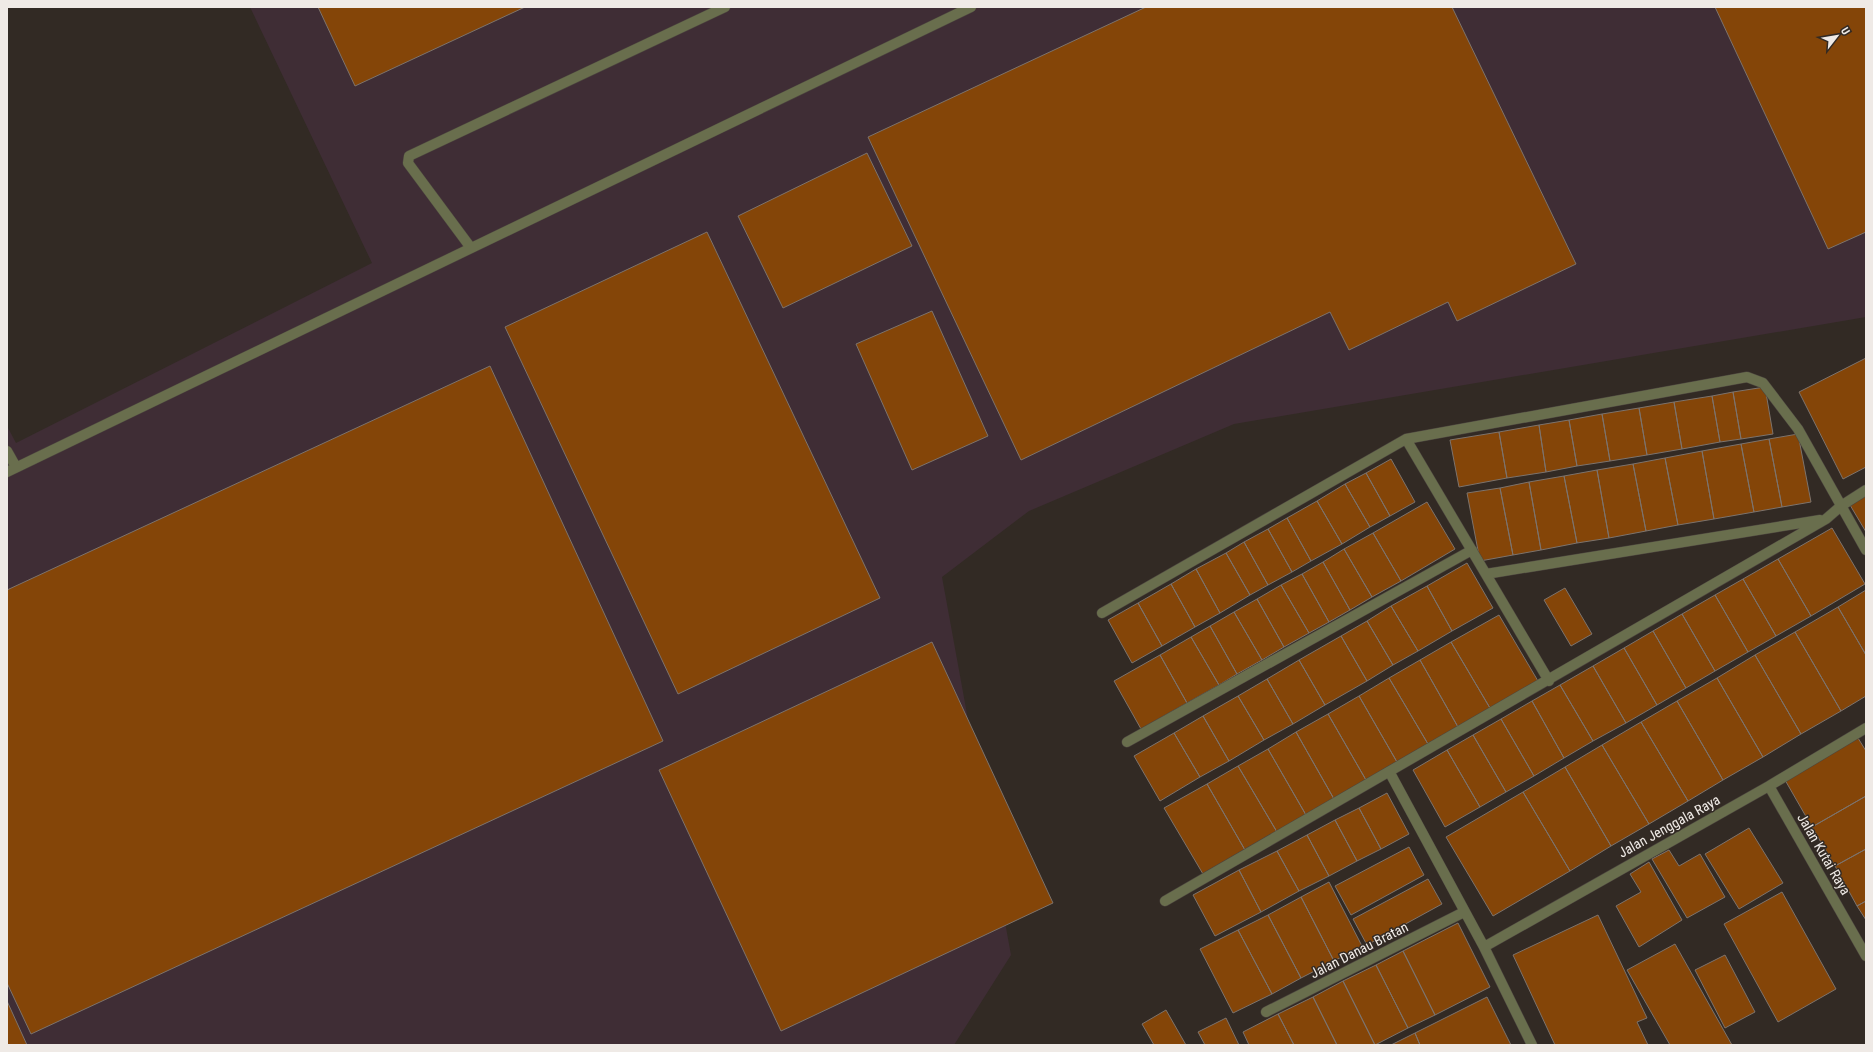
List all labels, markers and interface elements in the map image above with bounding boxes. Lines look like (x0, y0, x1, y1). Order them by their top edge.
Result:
north arrow (1817, 16, 1857, 56)
text: U (1838, 25, 1852, 37)
street label: Jalan Jenggala Raya (1615, 791, 1723, 861)
street label: Jalan Kutai Raya (1794, 810, 1854, 898)
street label: Jalan Danau Bratan (1307, 918, 1411, 982)

